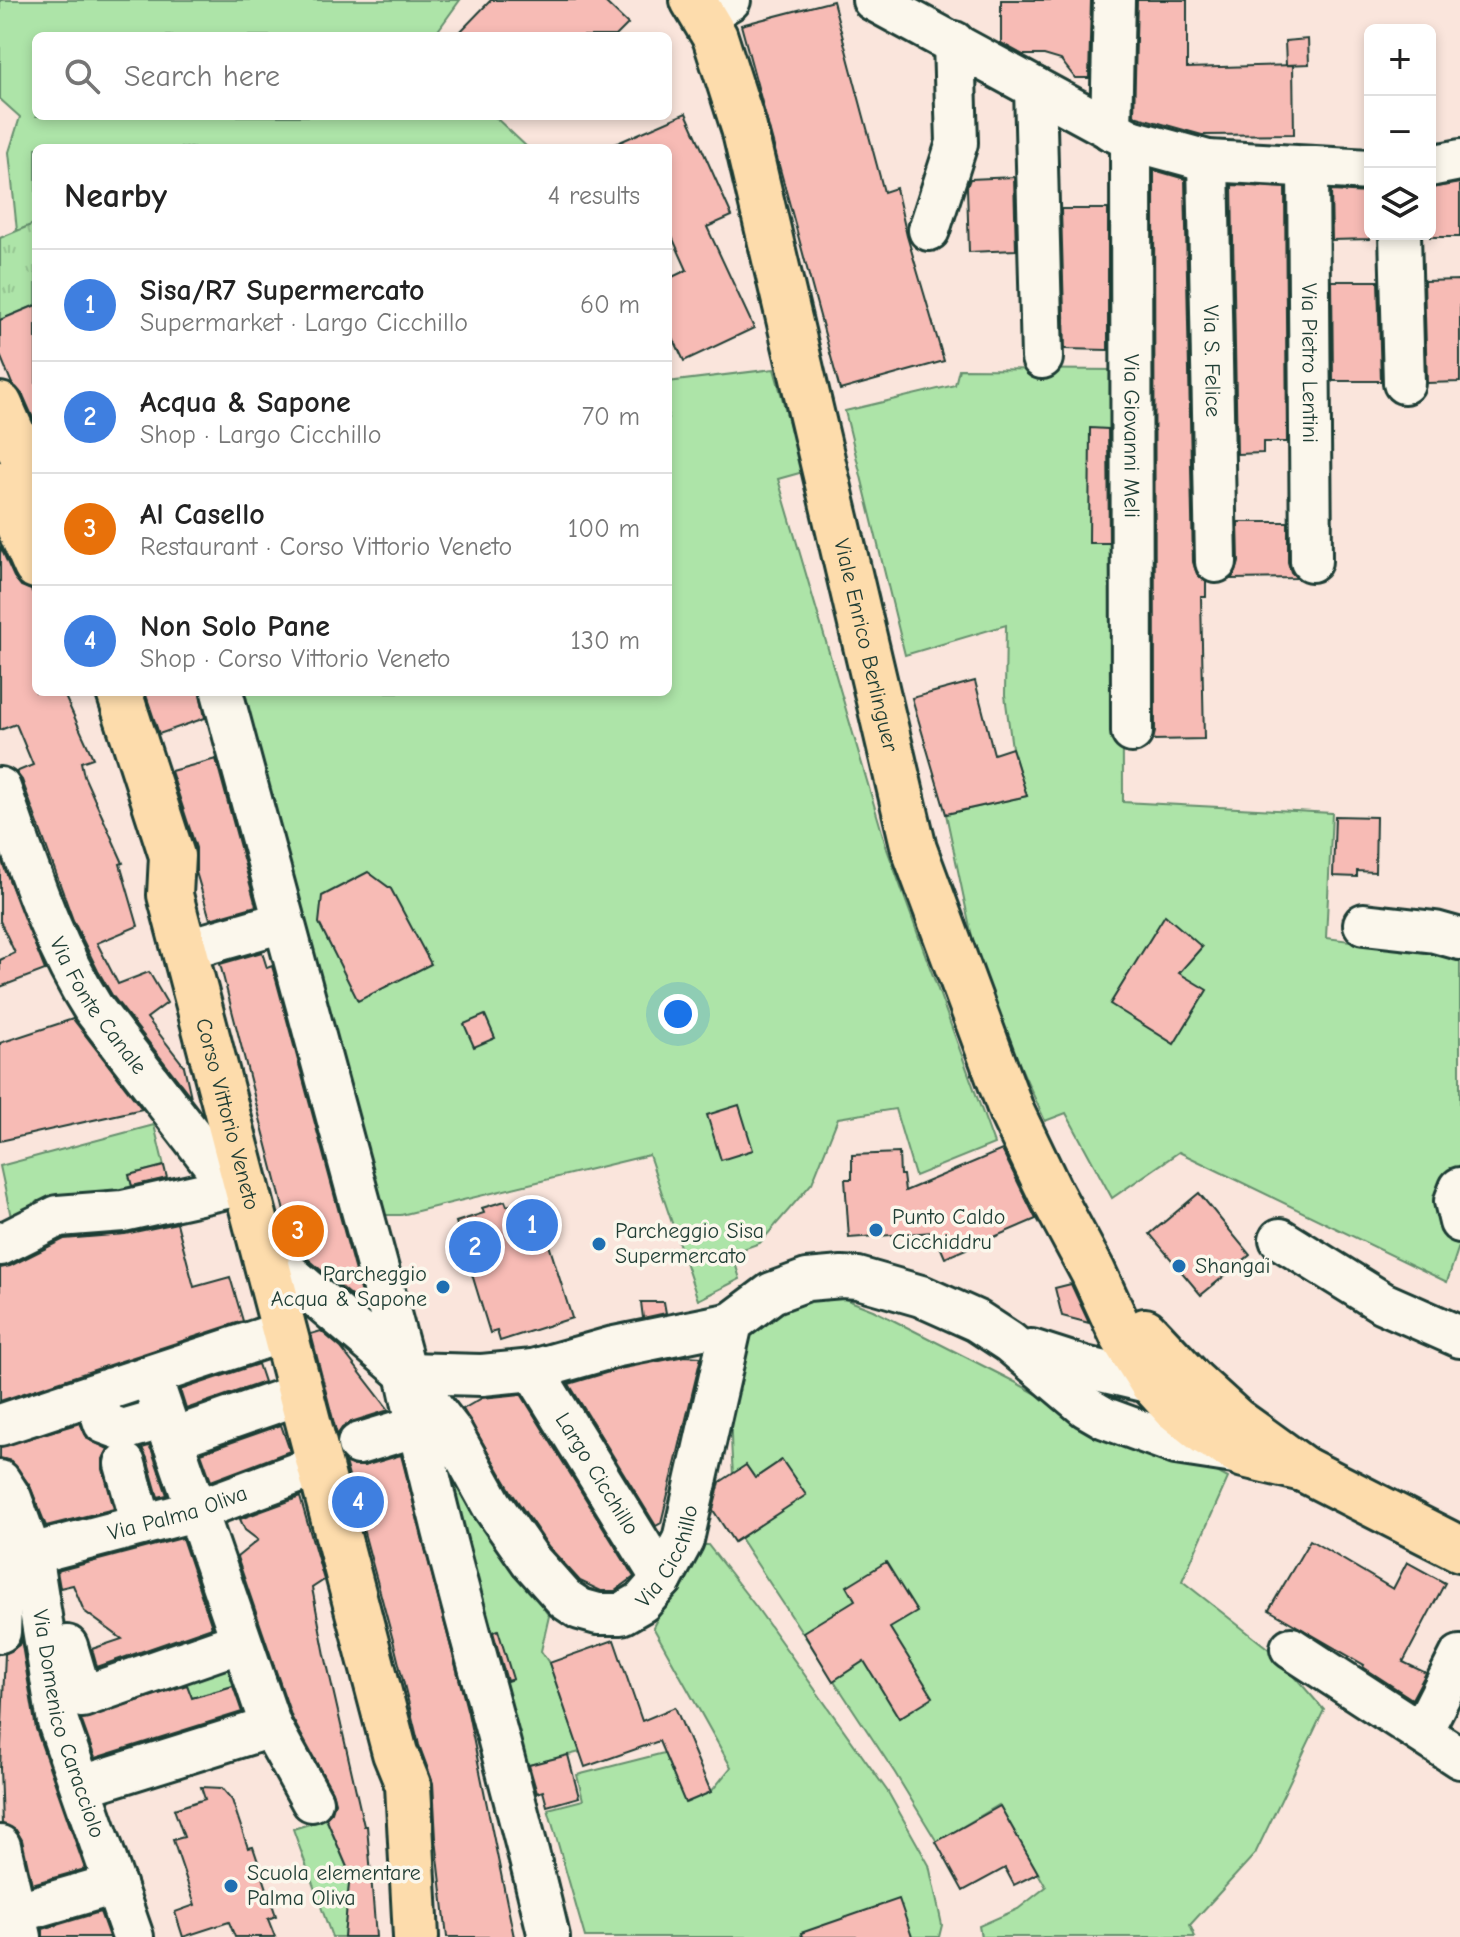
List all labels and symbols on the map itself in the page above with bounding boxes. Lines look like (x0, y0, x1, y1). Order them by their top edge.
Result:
street label: Via Pietro Lentini (1296, 283, 1323, 443)
street label: Via S. Felice (1198, 305, 1226, 417)
street label: Via Giovanni Meli (1118, 354, 1145, 518)
street label: Viale Enrico Berlinguer (828, 536, 904, 755)
street label: Via Fonte Canale (44, 933, 152, 1079)
your location (658, 994, 698, 1034)
street label: Corso Vittorio Veneto (190, 1016, 265, 1213)
pin: 1 (506, 1195, 558, 1255)
pin: 3 (272, 1201, 324, 1261)
place label: Punto Caldo Cicchiddru (892, 1204, 1005, 1255)
pin: 2 (449, 1217, 501, 1277)
place label: Parcheggio Sisa Supermercato (615, 1218, 764, 1269)
marker: Punto Caldo Cicchiddru (867, 1221, 885, 1239)
marker: Parcheggio Sisa Supermercato (590, 1235, 608, 1253)
place label: Shangai (1195, 1253, 1270, 1279)
marker: Shangai (1170, 1257, 1188, 1275)
place label: Parcheggio Acqua & Sapone (271, 1261, 427, 1312)
marker: Parcheggio Acqua & Sapone (434, 1278, 452, 1296)
street label: Largo Cicchillo (550, 1408, 645, 1540)
pin: 4 (332, 1472, 384, 1532)
street label: Via Palma Oliva (105, 1480, 251, 1546)
street label: Via Cicchillo (630, 1502, 704, 1613)
street label: Via Domenico Caracciolo (27, 1608, 110, 1842)
place label: Scuola elementare Palma Oliva (247, 1860, 421, 1911)
marker: Scuola elementare Palma Oliva (222, 1877, 240, 1895)

